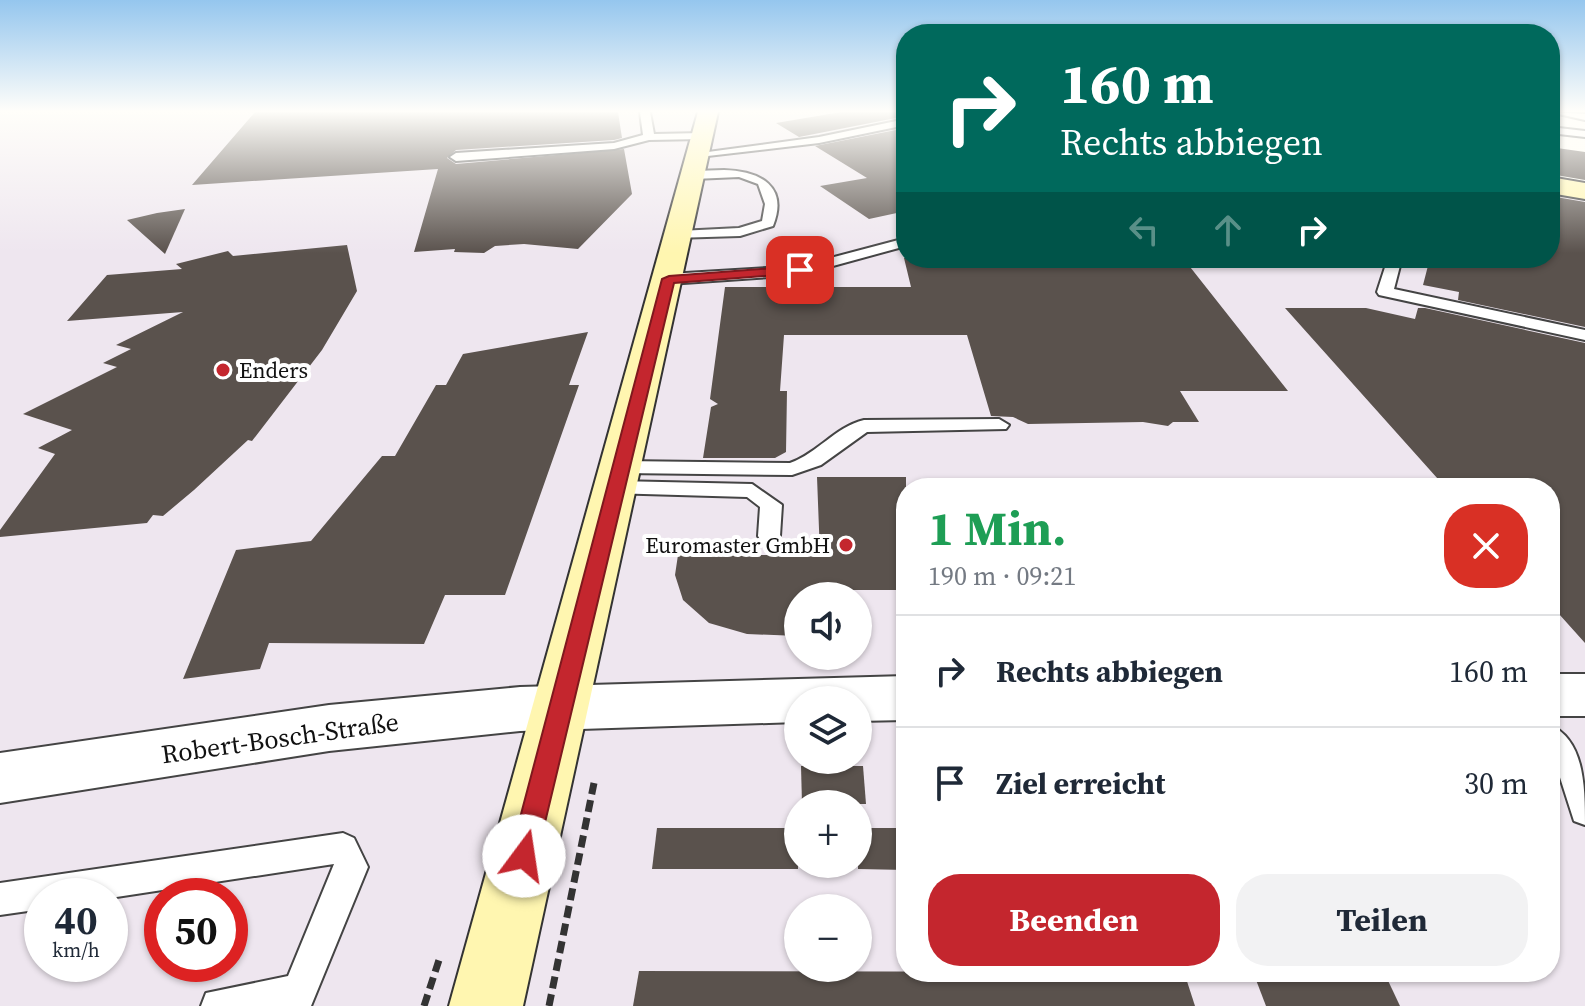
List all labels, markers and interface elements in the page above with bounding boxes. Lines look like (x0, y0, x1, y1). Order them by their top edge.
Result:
text: 160 m (1060, 45, 1214, 122)
icon: right (928, 56, 1032, 160)
text: Rechts abbiegen (1060, 118, 1323, 167)
icon: left (1122, 208, 1166, 252)
icon: ahead (1206, 208, 1250, 252)
icon: right (1290, 208, 1334, 252)
pin (766, 236, 834, 304)
icon: arrive (778, 248, 822, 292)
place label: Enders (239, 355, 308, 385)
marker: Enders (214, 361, 232, 379)
text: 1 Min. (928, 495, 1066, 561)
button: close (1444, 504, 1528, 588)
place label: Euromaster GmbH (645, 530, 830, 560)
marker: Euromaster GmbH (837, 536, 855, 554)
text: 190 m · 09:21 (928, 558, 1076, 594)
map controls (784, 582, 872, 982)
button: sound (784, 582, 872, 670)
icon: right (928, 649, 972, 693)
text: Rechts abbiegen (996, 651, 1223, 692)
text: 160 m (1449, 651, 1528, 692)
button: layers (784, 686, 872, 774)
street label: Robert-Bosch-Straße (159, 704, 401, 772)
icon: arrive (928, 761, 972, 805)
text: Ziel erreicht (996, 763, 1165, 804)
text: 30 m (1464, 763, 1528, 804)
button: + (784, 790, 872, 878)
position arrow (482, 814, 566, 898)
button: Beenden (928, 874, 1220, 966)
button: Teilen (1236, 874, 1528, 966)
speed limit sign: 50 (144, 878, 248, 982)
text: 40 (54, 893, 98, 947)
button: − (784, 894, 872, 982)
text: km/h (52, 936, 100, 964)

